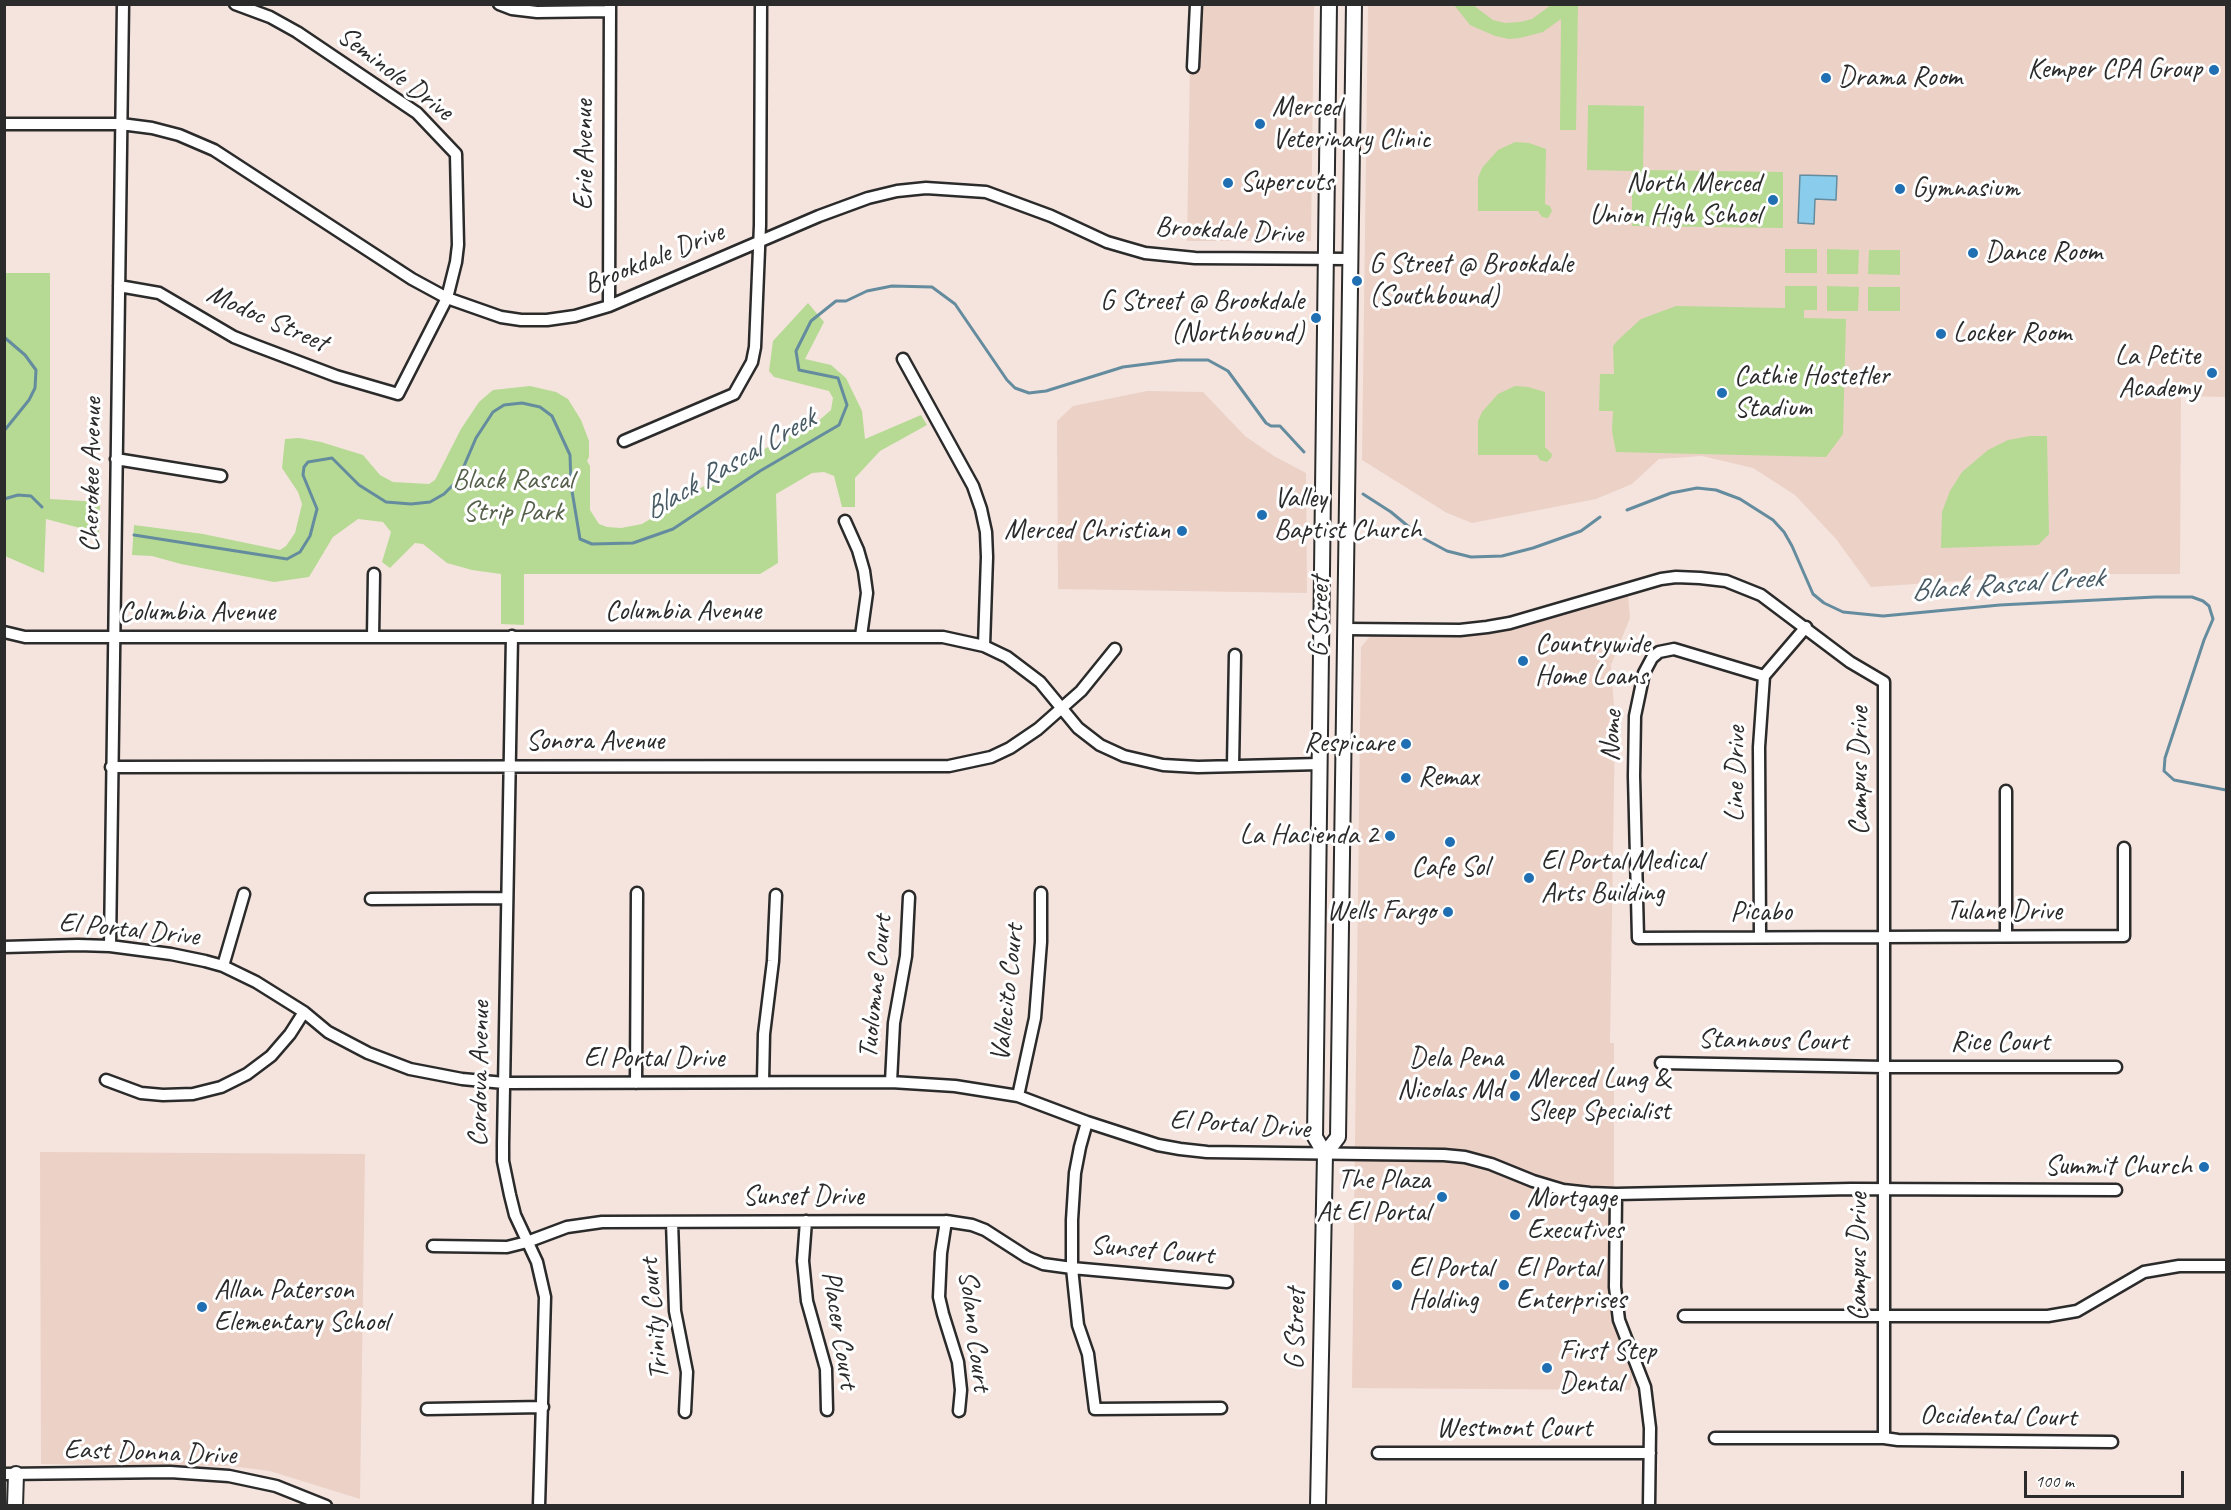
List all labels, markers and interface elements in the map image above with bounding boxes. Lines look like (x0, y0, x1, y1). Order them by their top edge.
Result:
street label: Seminole Drive (330, 20, 460, 128)
place label: Kemper CPA Group (2027, 53, 2202, 87)
place label: Drama Room (1838, 61, 1962, 95)
marker: Kemper CPA Group (2207, 63, 2221, 77)
marker: Drama Room (1819, 71, 1833, 85)
place label: Merced Veterinary Clinic (1272, 91, 1431, 157)
street label: Erie Avenue (568, 100, 602, 210)
marker: Merced Veterinary Clinic (1253, 117, 1267, 131)
place label: Supercuts (1240, 166, 1333, 200)
place label: North Merced Union High School (1590, 167, 1761, 233)
place label: Gymnasium (1912, 172, 2019, 206)
marker: Supercuts (1221, 176, 1235, 190)
marker: Gymnasium (1893, 182, 1907, 196)
marker: North Merced Union High School (1766, 193, 1780, 207)
street label: Brookdale Drive (1154, 210, 1304, 252)
street label: Brookdale Drive (579, 216, 729, 302)
place label: Dance Room (1985, 236, 2102, 270)
marker: Dance Room (1966, 246, 1980, 260)
place label: G Street @ Brookdale (Southbound) (1369, 248, 1573, 314)
marker: G Street @ Brookdale (Southbound) (1350, 274, 1364, 288)
street label: Modoc Street (201, 278, 333, 360)
place label: G Street @ Brookdale (Northbound) (1100, 285, 1304, 351)
marker: G Street @ Brookdale (Northbound) (1309, 311, 1323, 325)
place label: Locker Room (1953, 317, 2071, 351)
marker: Locker Room (1934, 327, 1948, 341)
place label: La Petite Academy (2115, 340, 2200, 406)
place label: Cathie Hostetler Stadium (1734, 360, 1889, 426)
marker: La Petite Academy (2205, 366, 2219, 380)
marker: Cathie Hostetler Stadium (1715, 386, 1729, 400)
street label: Cherokee Avenue (74, 397, 110, 553)
water label: Black Rascal Creek (638, 401, 822, 529)
park label: Black Rascal Strip Park (453, 464, 573, 530)
place label: Valley Baptist Church (1274, 482, 1422, 548)
marker: Valley Baptist Church (1255, 508, 1269, 522)
place label: Merced Christian (1004, 514, 1170, 548)
marker: Merced Christian (1175, 524, 1189, 538)
water label: Black Rascal Creek (1910, 560, 2104, 610)
street label: G Street (1302, 576, 1338, 658)
street label: Columbia Avenue (605, 595, 761, 629)
street label: Columbia Avenue (119, 596, 275, 630)
place label: Countrywide Home Loans (1535, 628, 1650, 694)
marker: Countrywide Home Loans (1516, 654, 1530, 668)
street label: Campus Drive (1843, 707, 1877, 835)
street label: Nome (1594, 709, 1630, 763)
street label: Sonora Avenue (526, 725, 664, 759)
street label: Line Drive (1718, 726, 1754, 822)
place label: Respicare (1304, 727, 1394, 761)
marker: Respicare (1399, 737, 1413, 751)
place label: Remax (1418, 761, 1478, 795)
marker: Remax (1399, 771, 1413, 785)
place label: La Hacienda 2 (1240, 819, 1378, 853)
marker: La Hacienda 2 (1383, 829, 1397, 843)
marker: Cafe Sol (1443, 835, 1457, 849)
place label: El Portal Medical Arts Building (1541, 845, 1703, 911)
place label: Cafe Sol (1411, 851, 1489, 885)
marker: El Portal Medical Arts Building (1522, 871, 1536, 885)
place label: Wells Fargo (1326, 895, 1436, 929)
street label: Tulane Drive (1946, 895, 2062, 929)
street label: Picabo (1730, 896, 1792, 930)
marker: Wells Fargo (1441, 905, 1455, 919)
street label: El Portal Drive (57, 906, 201, 954)
street label: Tuolumne Court (852, 914, 900, 1060)
street label: Vallecito Court (984, 923, 1032, 1063)
street label: Cordova Avenue (462, 1001, 498, 1147)
street label: Stannous Court (1698, 1023, 1848, 1059)
street label: Rice Court (1951, 1026, 2049, 1060)
street label: El Portal Drive (584, 1042, 724, 1076)
place label: Dela Pena Nicolas Md (1397, 1042, 1503, 1108)
place label: Merced Lung & Sleep Specialist (1527, 1063, 1670, 1129)
marker: Dela Pena Nicolas Md (1508, 1068, 1522, 1082)
marker: Merced Lung & Sleep Specialist (1508, 1089, 1522, 1103)
street label: El Portal Drive (1169, 1103, 1311, 1147)
place label: Summit Church (2044, 1150, 2192, 1184)
marker: Summit Church (2197, 1160, 2211, 1174)
place label: The Plaza At El Portal (1316, 1164, 1430, 1230)
street label: Sunset Drive (743, 1180, 863, 1214)
place label: Mortgage Executives (1527, 1182, 1623, 1248)
marker: The Plaza At El Portal (1435, 1190, 1449, 1204)
street label: Campus Drive (1842, 1193, 1876, 1321)
marker: Mortgage Executives (1508, 1208, 1522, 1222)
street label: Sunset Court (1089, 1229, 1215, 1273)
place label: El Portal Holding (1409, 1252, 1493, 1318)
place label: El Portal Enterprises (1516, 1252, 1626, 1318)
street label: Trinity Court (633, 1257, 677, 1381)
street label: Placer Court (813, 1269, 865, 1391)
street label: Solano Court (950, 1269, 998, 1393)
place label: Allan Paterson Elementary School (214, 1274, 389, 1340)
marker: El Portal Holding (1390, 1278, 1404, 1292)
marker: El Portal Enterprises (1497, 1278, 1511, 1292)
street label: G Street (1278, 1288, 1314, 1370)
marker: Allan Paterson Elementary School (195, 1300, 209, 1314)
place label: First Step Dental (1559, 1335, 1656, 1401)
marker: First Step Dental (1540, 1361, 1554, 1375)
street label: Occidental Court (1919, 1399, 2077, 1435)
street label: Westmont Court (1436, 1412, 1592, 1446)
street label: East Donna Drive (63, 1433, 237, 1473)
scale bar (2027, 1459, 2188, 1497)
text: 100 m (2035, 1470, 2074, 1492)

